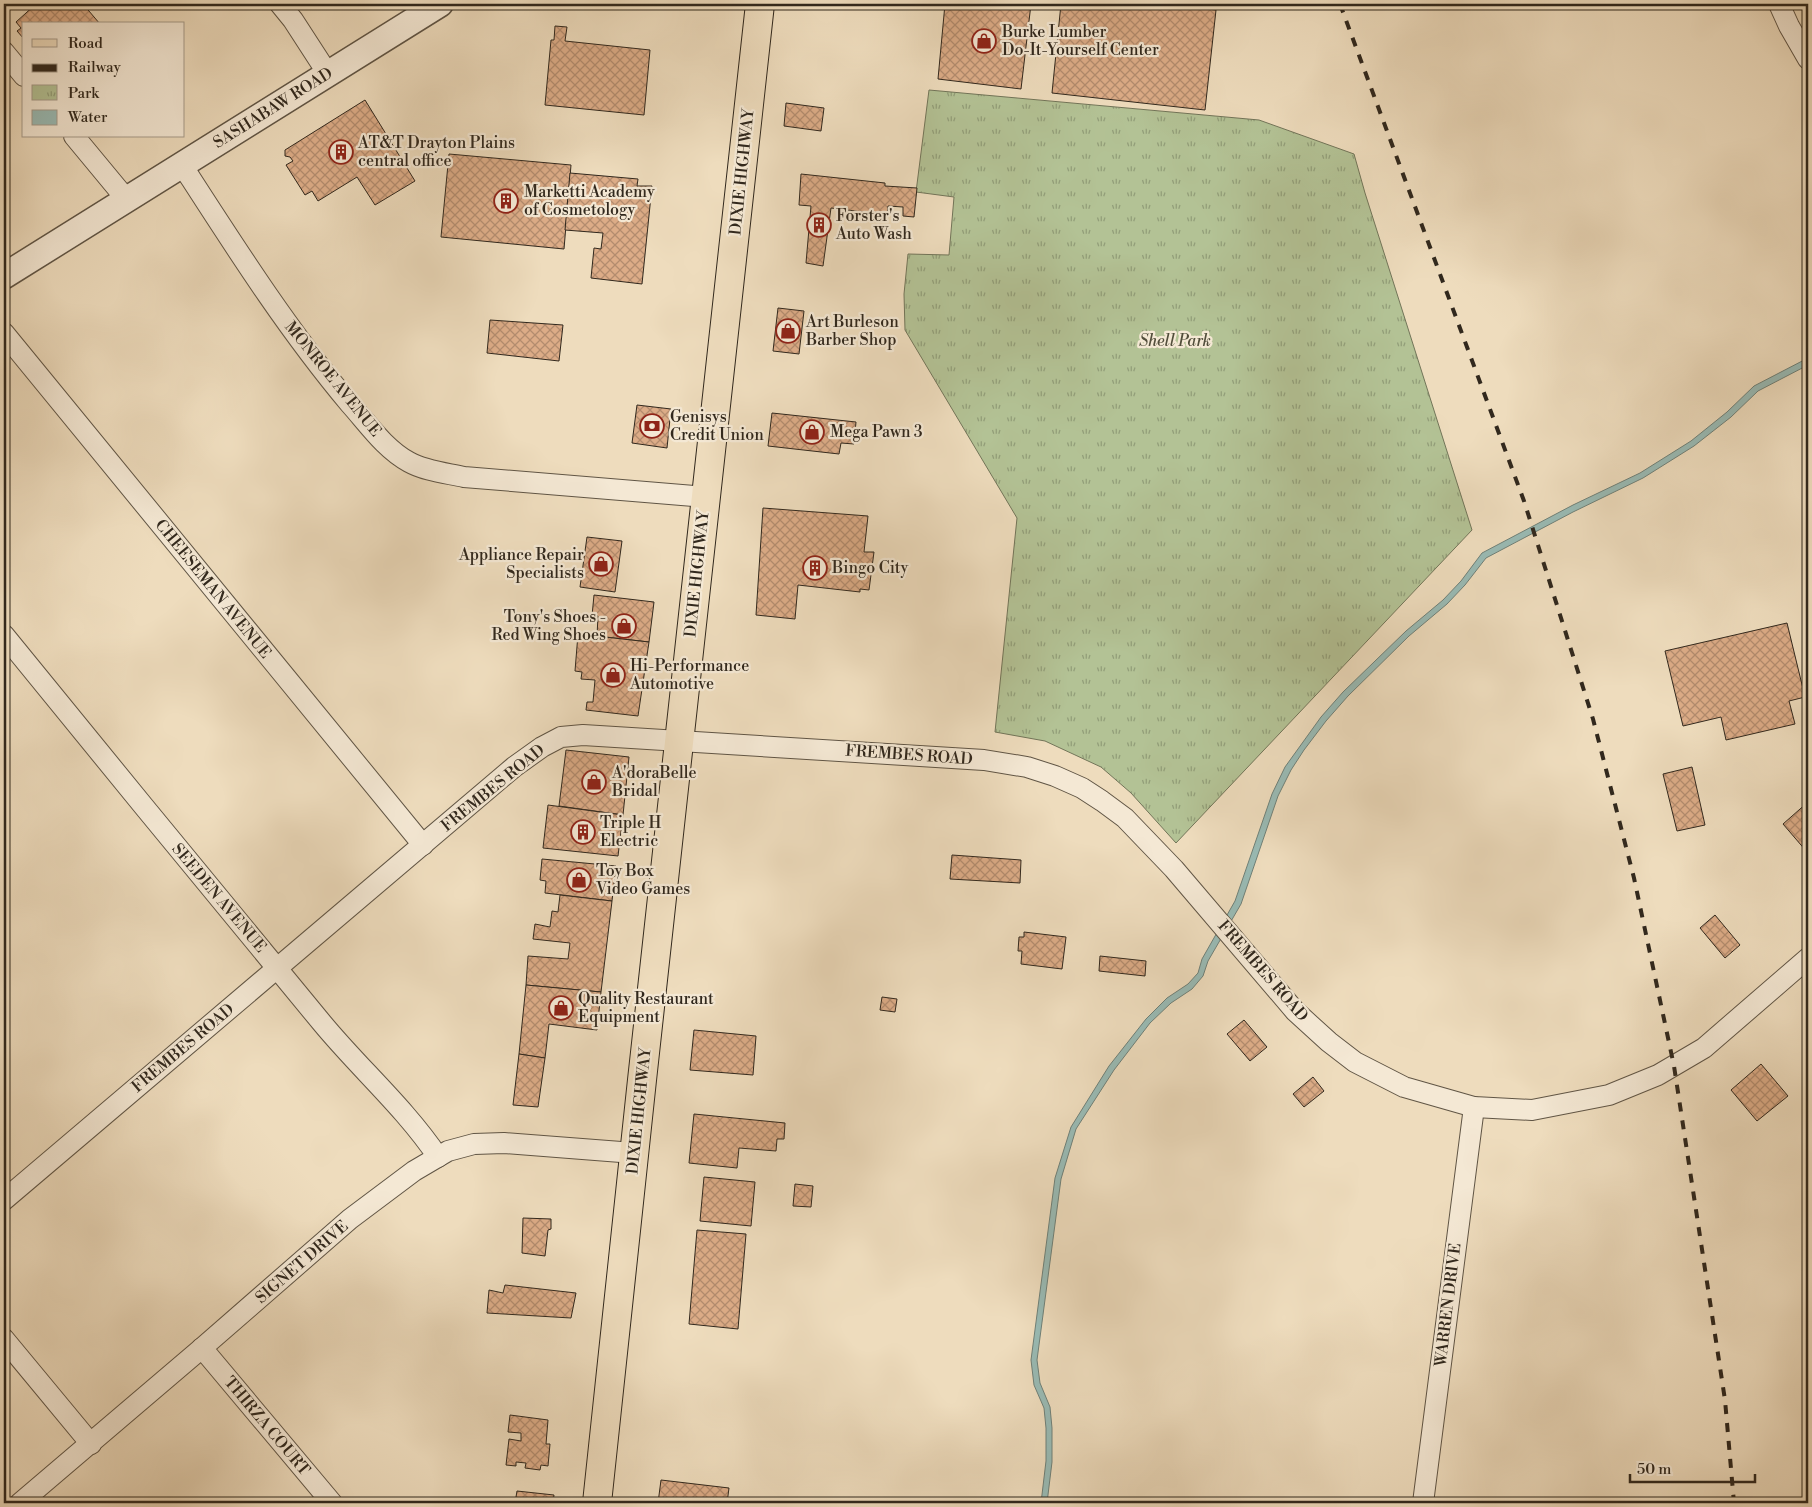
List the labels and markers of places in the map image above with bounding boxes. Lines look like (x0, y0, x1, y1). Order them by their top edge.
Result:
place label: Burke Lumber Do-It-Yourself Center (1001, 22, 1159, 60)
shop icon: Burke Lumber Do-It-Yourself Center (971, 28, 997, 54)
place label: AT&T Drayton Plains central office (357, 133, 515, 171)
building icon: AT&T Drayton Plains central office (328, 139, 354, 165)
place label: Marketti Academy of Cosmetology (524, 182, 655, 220)
building icon: Marketti Academy of Cosmetology (493, 188, 519, 214)
place label: Forster's Auto Wash (835, 206, 912, 244)
building icon: Forster's Auto Wash (806, 212, 832, 238)
place label: Art Burleson Barber Shop (805, 312, 899, 350)
shop icon: Art Burleson Barber Shop (775, 318, 801, 344)
place label: Genisys Credit Union (670, 407, 764, 445)
bank icon: Genisys Credit Union (639, 413, 665, 439)
shop icon: Mega Pawn 3 (799, 419, 825, 445)
place label: Mega Pawn 3 (830, 422, 923, 442)
place label: Appliance Repair Specialists (458, 545, 584, 583)
shop icon: Appliance Repair Specialists (588, 551, 614, 577)
building icon: Bingo City (802, 555, 828, 581)
place label: Bingo City (831, 558, 908, 578)
place label: Tony's Shoes - Red Wing Shoes (491, 607, 606, 645)
shop icon: Tony's Shoes - Red Wing Shoes (611, 613, 637, 639)
place label: Hi-Performance Automotive (629, 656, 749, 694)
shop icon: Hi-Performance Automotive (600, 662, 626, 688)
place label: A'doraBelle Bridal (611, 763, 696, 801)
shop icon: A'doraBelle Bridal (581, 769, 607, 795)
place label: Triple H Electric (600, 813, 661, 851)
building icon: Triple H Electric (570, 819, 596, 845)
place label: Toy Box Video Games (595, 861, 690, 899)
shop icon: Toy Box Video Games (566, 867, 592, 893)
place label: Quality Restaurant Equipment (578, 989, 714, 1027)
shop icon: Quality Restaurant Equipment (548, 995, 574, 1021)

